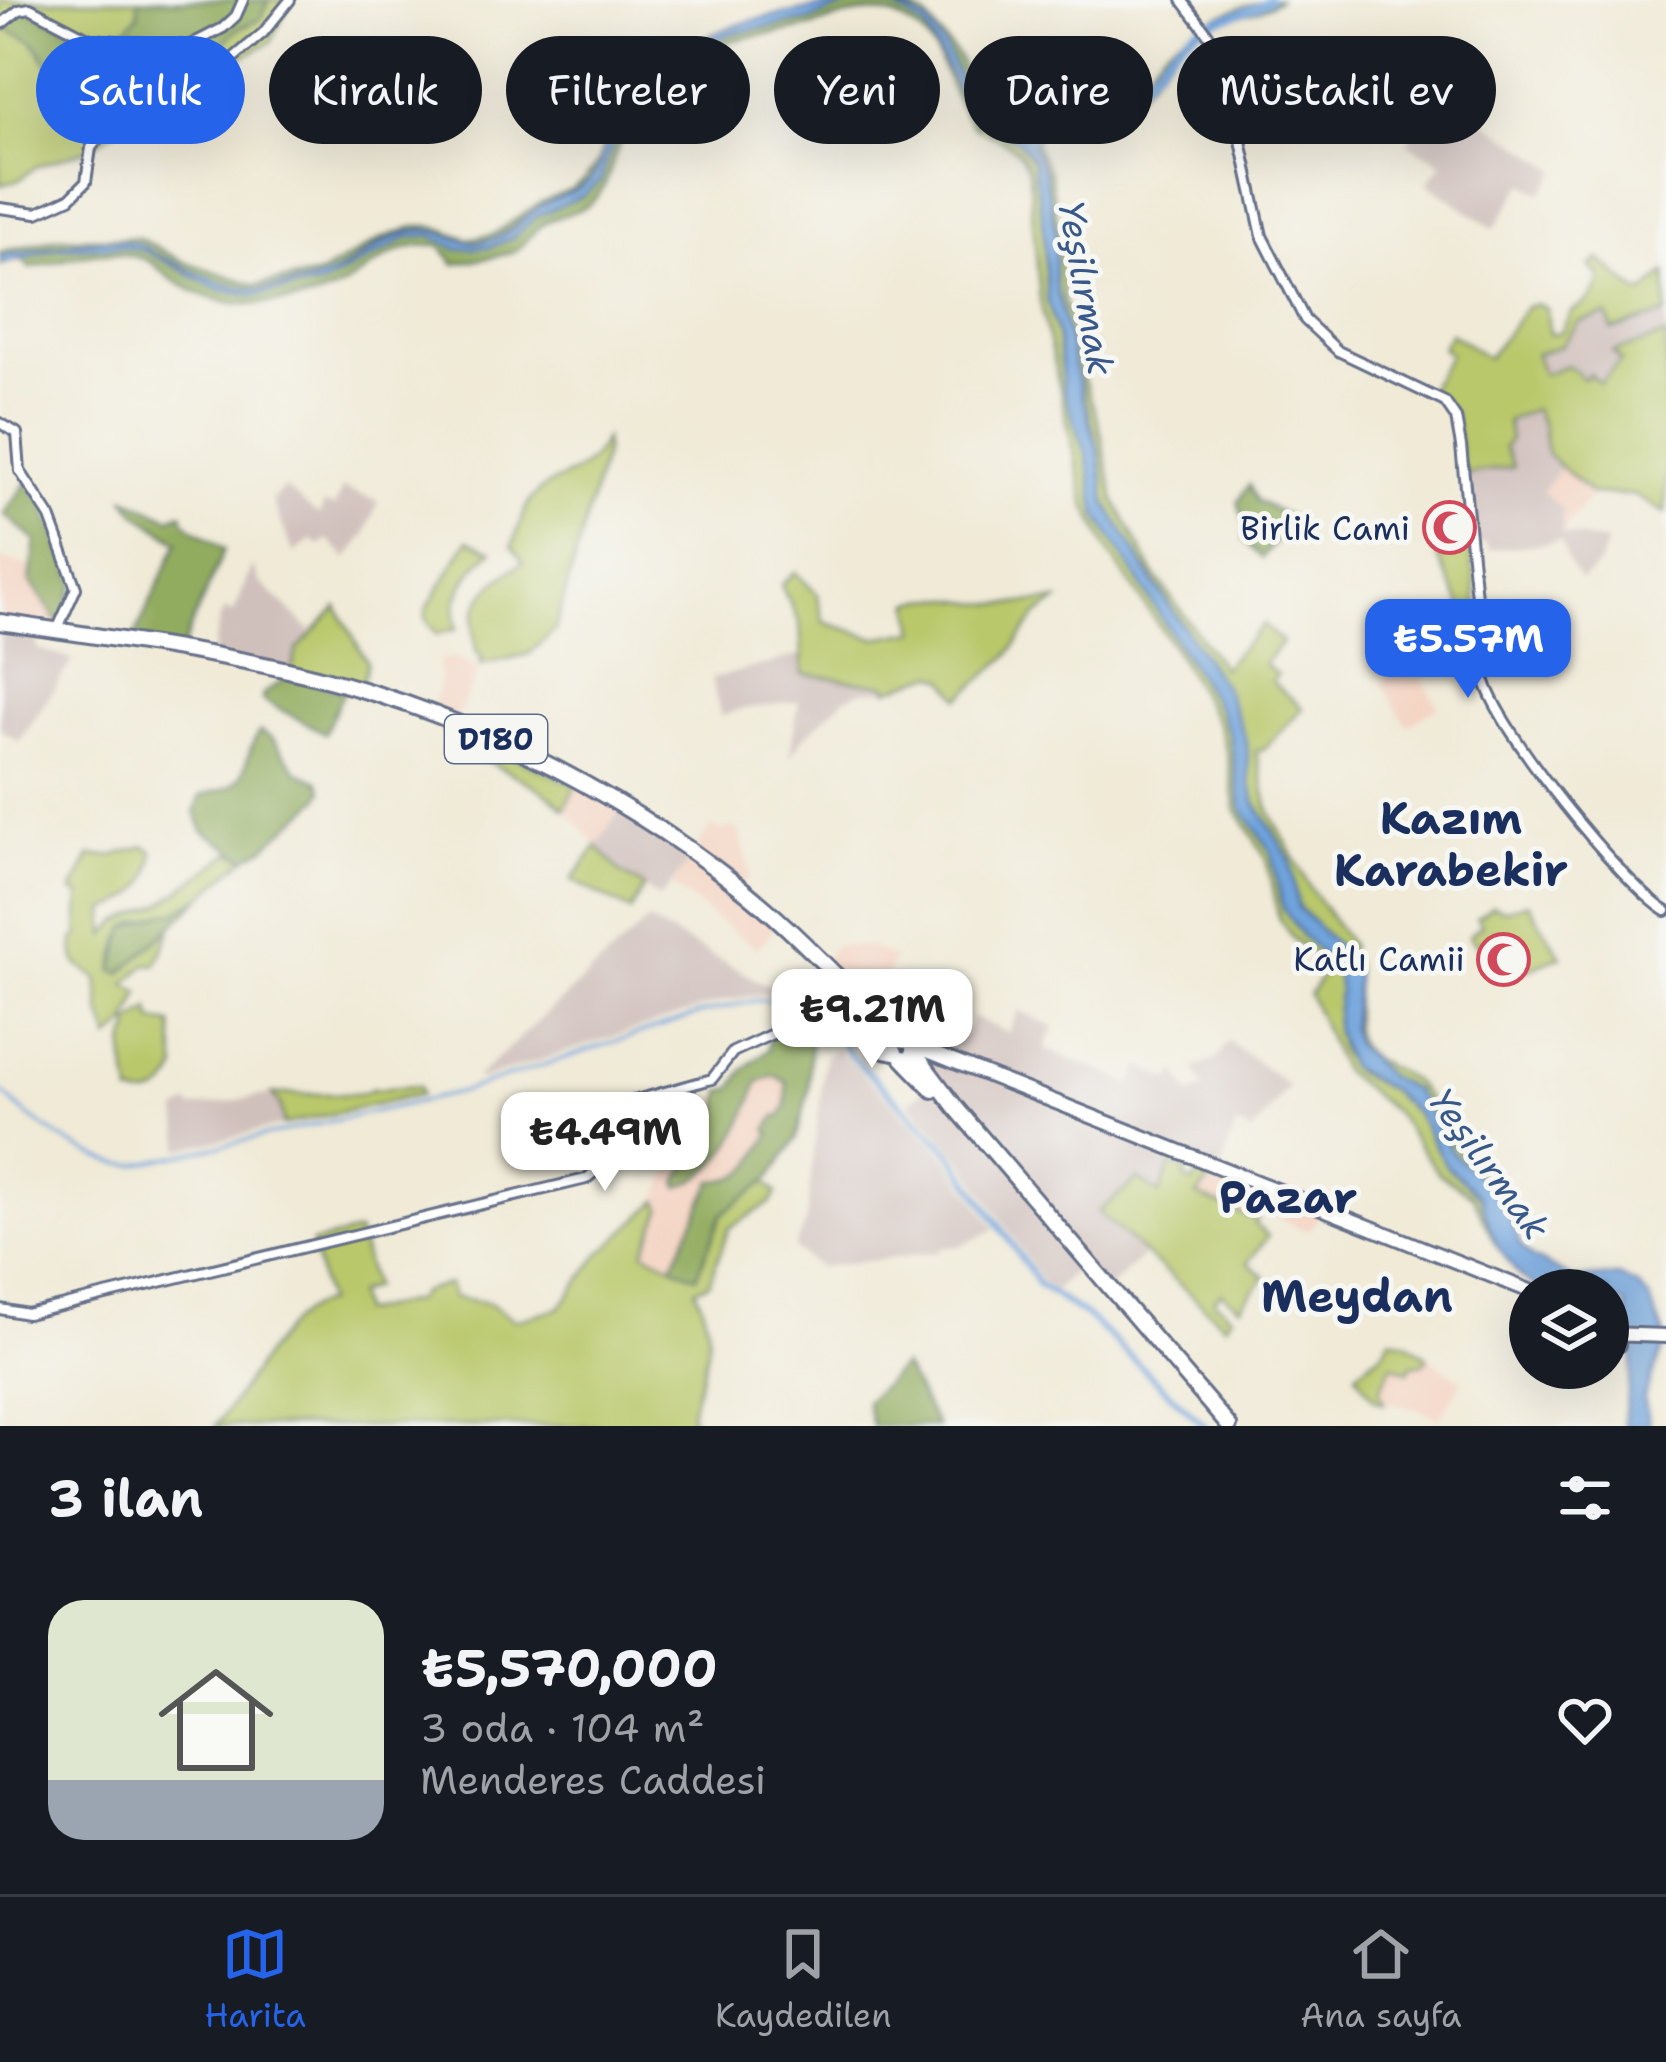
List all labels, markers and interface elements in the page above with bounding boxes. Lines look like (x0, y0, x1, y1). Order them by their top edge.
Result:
chip: Satılık (36, 36, 245, 144)
chip: Kiralık (269, 36, 482, 144)
chip: Filtreler (506, 36, 750, 144)
chip: Yeni (774, 36, 940, 144)
chip: Daire (964, 36, 1153, 144)
chip: Müstakil ev (1177, 36, 1496, 144)
water label: Yeşilırmak (1047, 197, 1126, 380)
mosque icon: Birlik Cami (1421, 500, 1477, 556)
place label: Birlik Cami (1240, 506, 1410, 551)
pin: ₺5.57M (1370, 599, 1566, 701)
text: ₺5.57M (1392, 612, 1544, 664)
road number: D180 (445, 715, 547, 763)
district label: Kazım Karabekir (1334, 788, 1568, 900)
mosque icon: Katlı Camii (1476, 931, 1532, 987)
place label: Katlı Camii (1293, 937, 1465, 982)
pin: ₺9.21M (774, 969, 970, 1071)
text: ₺9.21M (799, 982, 945, 1034)
water label: Yeşilırmak (1417, 1078, 1561, 1250)
pin: ₺4.49M (507, 1092, 703, 1194)
text: ₺4.49M (528, 1105, 682, 1157)
district label: Pazar (1219, 1167, 1357, 1227)
district label: Meydan (1261, 1266, 1453, 1326)
map controls (1509, 1269, 1629, 1389)
button: layers (1509, 1269, 1629, 1389)
text: 3 ilan (48, 1464, 203, 1532)
icon: filters (1552, 1465, 1618, 1531)
text: ₺5,570,000 (420, 1634, 718, 1702)
icon: home (144, 1648, 288, 1792)
icon: heart (1552, 1687, 1618, 1753)
text: 3 oda · 104 m² (420, 1702, 704, 1754)
text: Menderes Caddesi (420, 1754, 766, 1806)
tab: Harita (205, 1921, 306, 2038)
tab: Kaydedilen (715, 1921, 891, 2038)
tab: Ana sayfa (1300, 1921, 1461, 2038)

